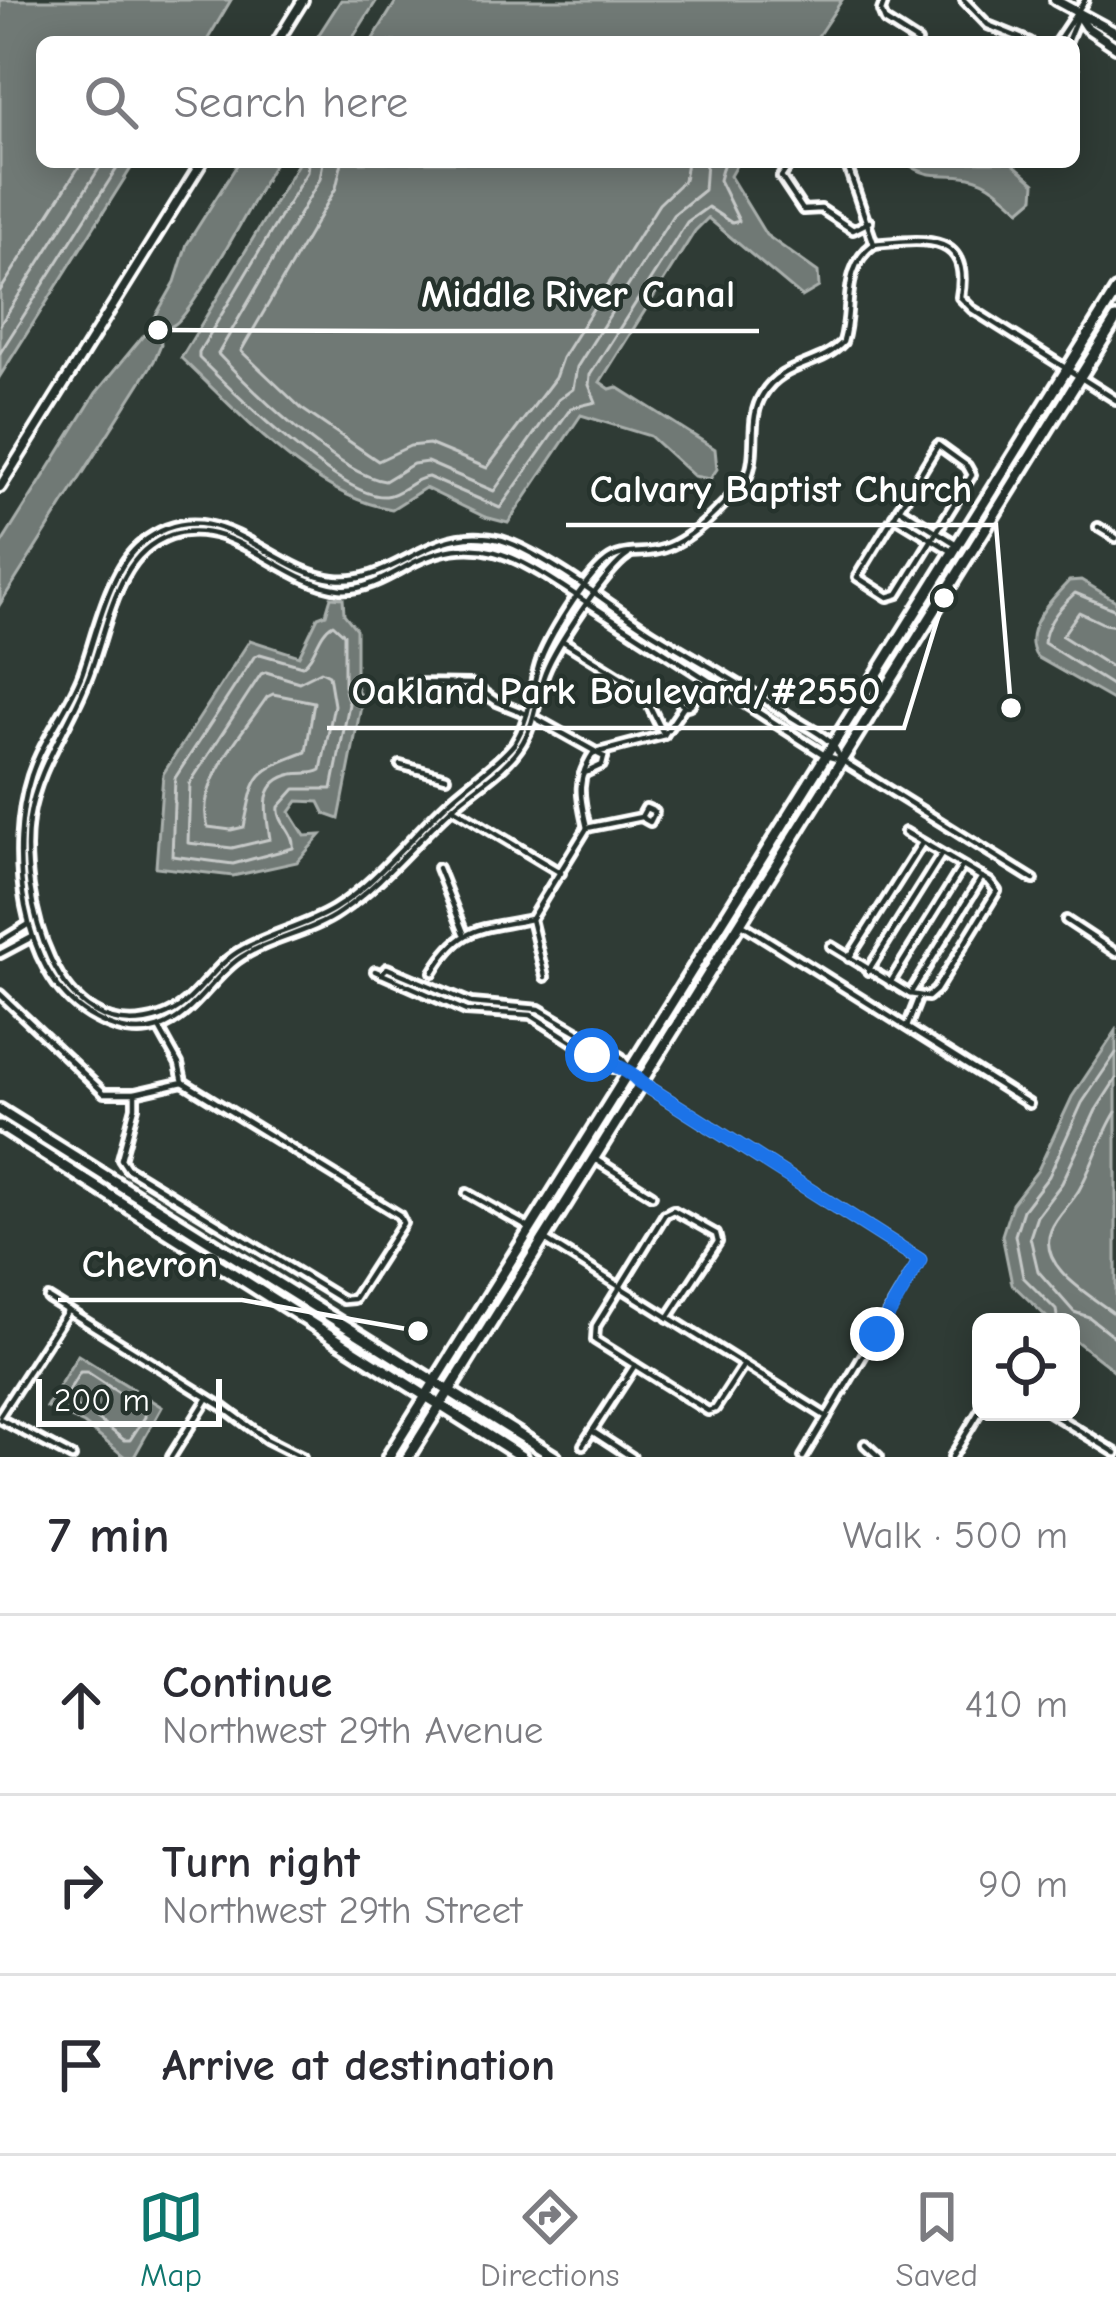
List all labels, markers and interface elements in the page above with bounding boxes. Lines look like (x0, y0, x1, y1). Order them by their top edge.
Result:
search box (36, 36, 1080, 168)
icon: search (78, 69, 144, 135)
text: Search here (174, 76, 408, 128)
callout: Middle River Canal (397, 256, 759, 331)
text: Middle River Canal (421, 272, 735, 317)
callout: Calvary Baptist Church (566, 450, 996, 525)
text: Calvary Baptist Church (590, 467, 972, 512)
callout: Oakland Park Boulevard/#2550 (327, 653, 904, 728)
text: Oakland Park Boulevard/#2550 (351, 669, 881, 714)
route start (565, 1028, 619, 1082)
callout: Chevron (58, 1225, 242, 1300)
text: Chevron (82, 1242, 218, 1287)
route end (850, 1307, 904, 1361)
map controls (972, 1313, 1080, 1421)
button: locate (972, 1313, 1080, 1421)
scale bar (36, 1373, 222, 1426)
text: 200 m (54, 1381, 150, 1419)
text: 7 min (48, 1506, 170, 1565)
text: Walk · 500 m (842, 1513, 1068, 1558)
text: Continue (162, 1656, 332, 1708)
icon: ahead (48, 1672, 114, 1738)
text: 410 m (965, 1682, 1068, 1727)
text: Northwest 29th Avenue (162, 1708, 543, 1753)
text: Turn right (162, 1836, 360, 1888)
icon: right (48, 1852, 114, 1918)
text: 90 m (978, 1862, 1068, 1907)
text: Northwest 29th Street (162, 1888, 522, 1933)
icon: arrive (48, 2032, 114, 2098)
text: Arrive at destination (162, 2039, 555, 2091)
tab: Map (138, 2184, 204, 2294)
tab: Directions (480, 2184, 620, 2294)
tab: Saved (896, 2184, 978, 2294)

